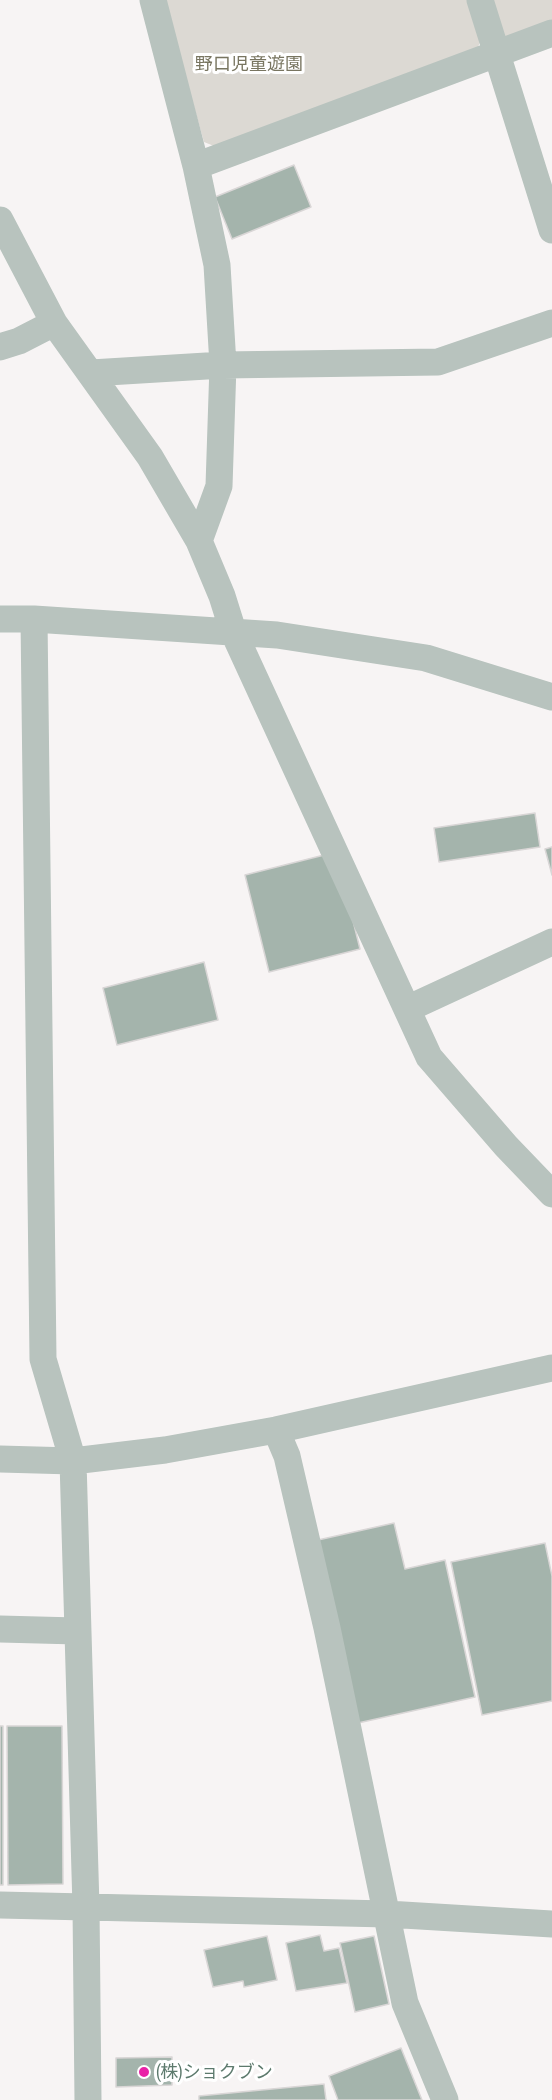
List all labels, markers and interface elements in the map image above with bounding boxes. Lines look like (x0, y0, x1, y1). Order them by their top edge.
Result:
park label: 野口児童遊園 (195, 53, 303, 75)
place label: (株)ショクブン (156, 2061, 273, 2083)
marker: (株)ショクブン (137, 2065, 151, 2079)

